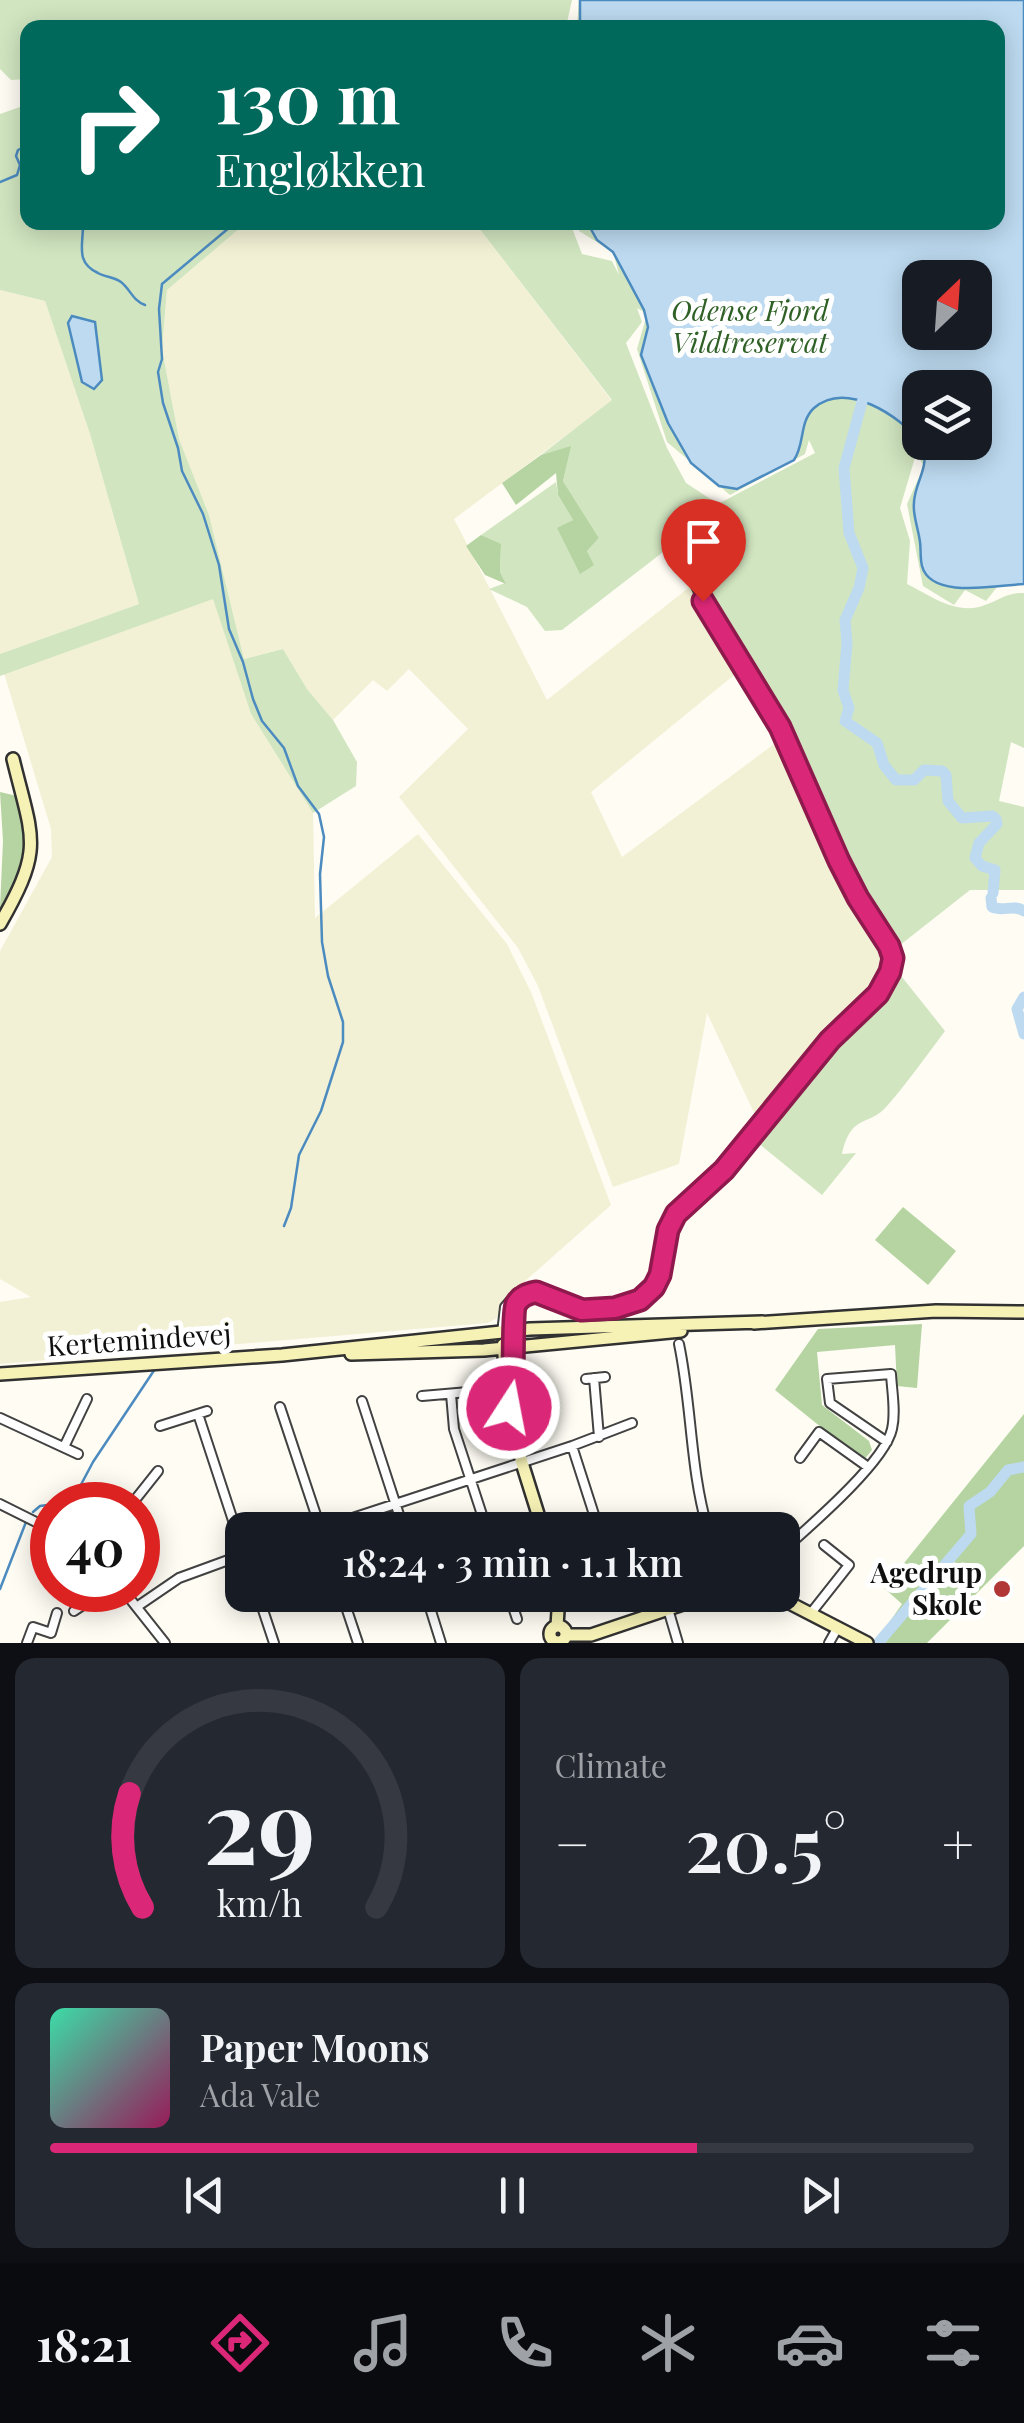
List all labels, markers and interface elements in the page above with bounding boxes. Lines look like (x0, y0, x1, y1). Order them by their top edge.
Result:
text: 130 m (215, 48, 400, 142)
icon: right (50, 60, 180, 190)
text: Engløkken (215, 138, 426, 198)
north arrow (902, 260, 992, 350)
map controls (902, 260, 992, 460)
park label: Odense Fjord Vildtreservat (671, 291, 830, 360)
button: layers (902, 370, 992, 460)
pin (661, 499, 746, 602)
icon: arrive (676, 514, 731, 569)
street label: Kertemindevej (46, 1314, 232, 1363)
position arrow (457, 1356, 561, 1460)
speed limit sign: 40 (30, 1482, 160, 1612)
text: 18:24 · 3 min · 1.1 km (342, 1536, 683, 1587)
place label: Agedrup Skole (870, 1553, 982, 1622)
marker: Agedrup Skole (991, 1578, 1013, 1600)
text: Climate (555, 1743, 667, 1786)
text: 29 (204, 1752, 316, 1891)
text: 20.5° (685, 1792, 847, 1892)
text: − (555, 1805, 590, 1879)
text: + (942, 1805, 974, 1879)
text: km/h (217, 1878, 303, 1926)
text: Paper Moons (200, 2021, 429, 2072)
text: Ada Vale (200, 2072, 320, 2115)
icon: previous (177, 2168, 232, 2223)
icon: pause (485, 2168, 540, 2223)
icon: next (793, 2168, 848, 2223)
icon: directions (205, 2308, 275, 2378)
icon: music (348, 2308, 418, 2378)
icon: phone (490, 2308, 560, 2378)
icon: climate (633, 2308, 703, 2378)
icon: car (775, 2308, 845, 2378)
icon: filters (918, 2308, 988, 2378)
text: 18:21 (36, 2313, 133, 2373)

